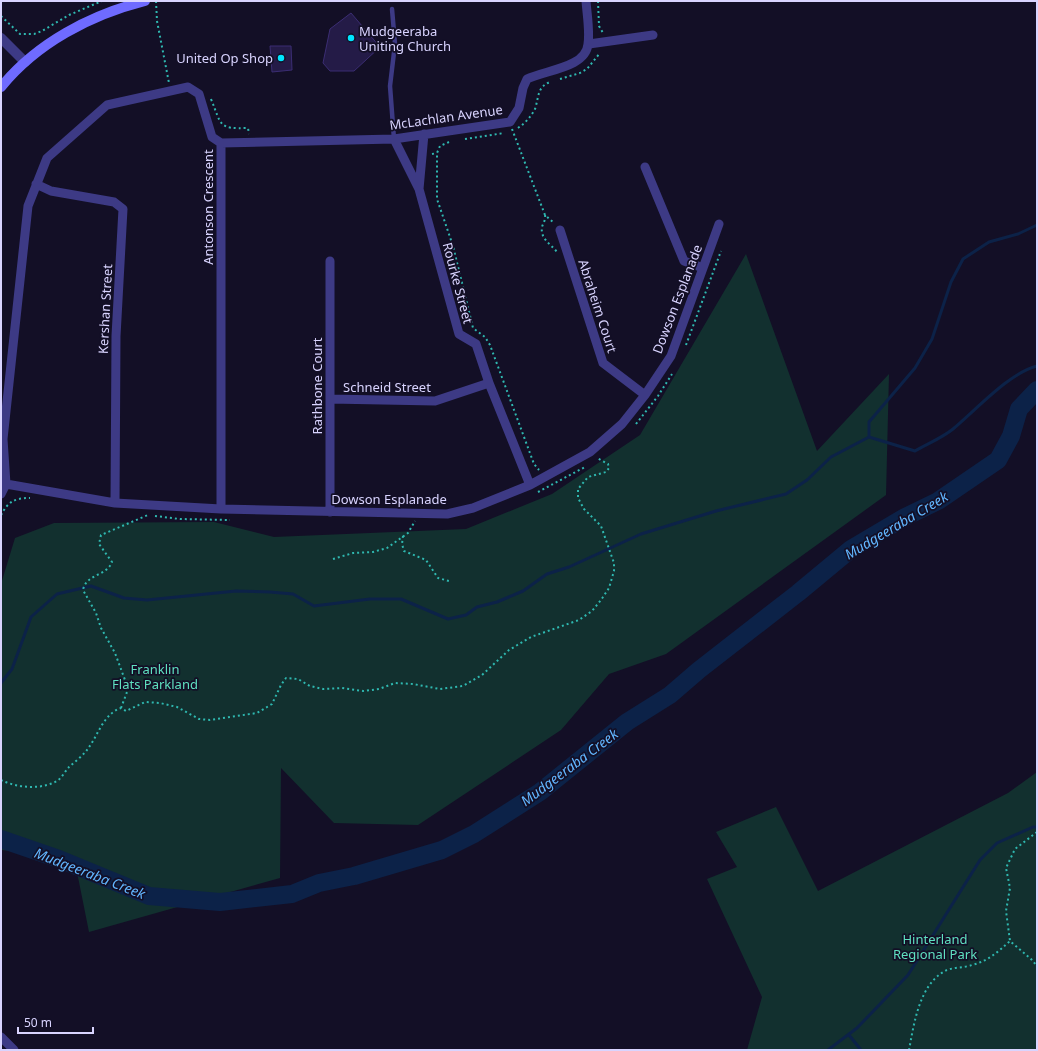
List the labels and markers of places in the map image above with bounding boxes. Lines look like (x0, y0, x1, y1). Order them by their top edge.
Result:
place label: Mudgeeraba Uniting Church (359, 22, 451, 55)
marker: Mudgeeraba Uniting Church (346, 33, 356, 43)
place label: United Op Shop (176, 49, 273, 67)
marker: United Op Shop (276, 53, 286, 63)

